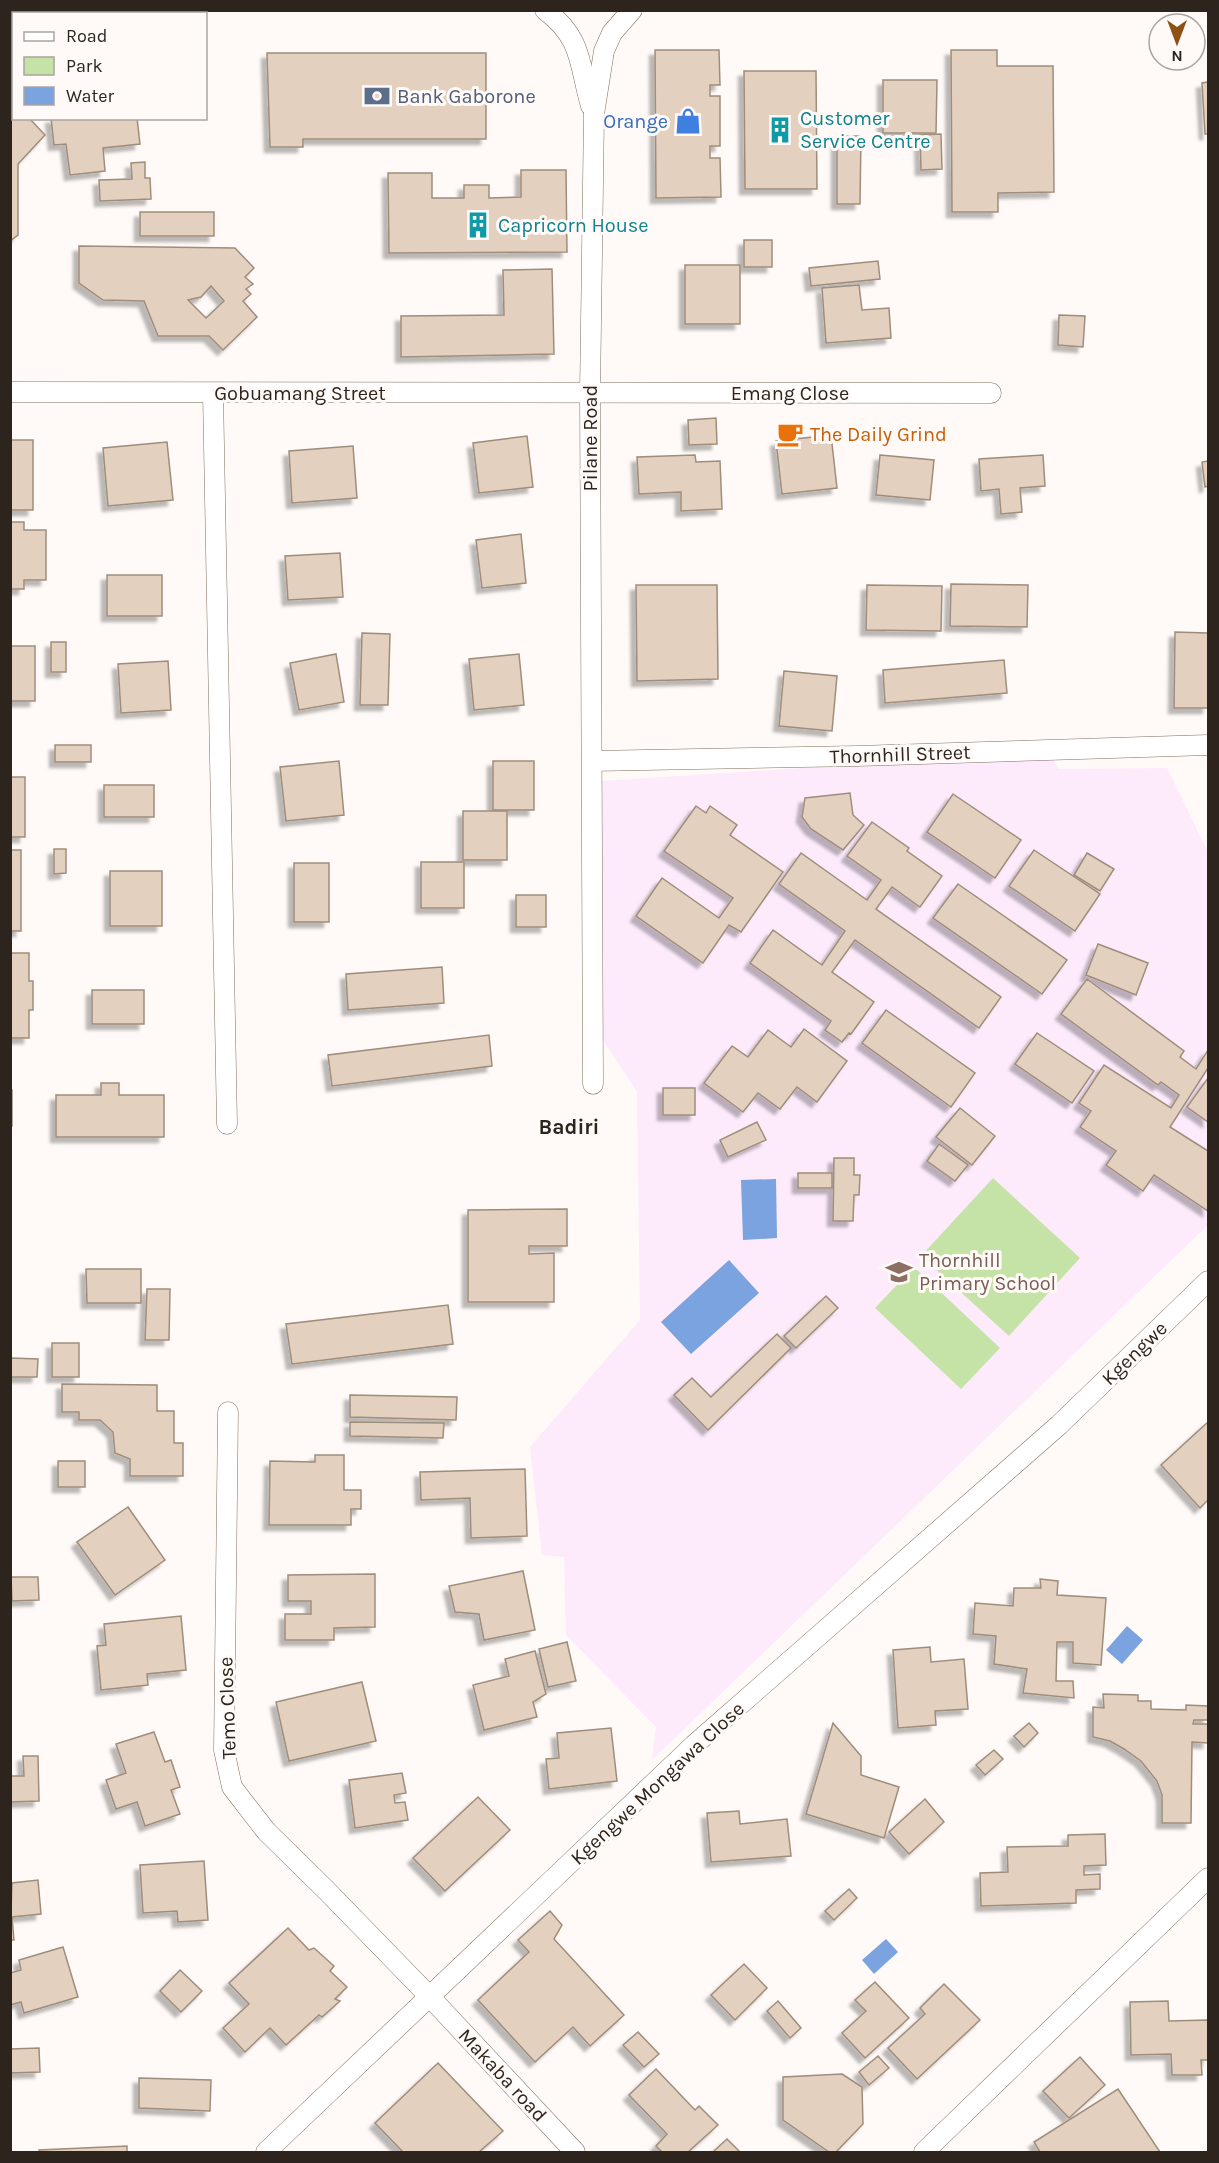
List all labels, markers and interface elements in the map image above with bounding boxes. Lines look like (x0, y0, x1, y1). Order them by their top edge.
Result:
legend (12, 12, 207, 120)
north arrow (1147, 12, 1207, 72)
text: Road (66, 25, 107, 47)
text: N (1171, 47, 1183, 66)
text: Park (66, 55, 103, 77)
bank icon: Bank Gaborone (362, 81, 392, 111)
text: Water (66, 85, 114, 107)
place label: Bank Gaborone (397, 85, 536, 108)
shop icon: Orange (673, 106, 703, 136)
place label: Customer Service Centre (800, 107, 931, 153)
place label: Orange (603, 110, 668, 133)
building icon: Customer Service Centre (765, 115, 795, 145)
building icon: Capricorn House (463, 210, 493, 240)
place label: Capricorn House (498, 214, 649, 237)
street label: Gobuamang Street (214, 382, 386, 405)
street label: Emang Close (731, 382, 849, 405)
street label: Pilane Road (579, 385, 602, 491)
cafe icon: The Daily Grind (775, 419, 805, 449)
place label: The Daily Grind (810, 423, 947, 446)
street label: Thornhill Street (829, 741, 971, 768)
district label: Badiri (539, 1115, 599, 1139)
place label: Thornhill Primary School (919, 1249, 1056, 1295)
school or university icon: Thornhill Primary School (884, 1257, 914, 1287)
street label: Kgengwe (1097, 1317, 1172, 1390)
street label: Temo Close (214, 1656, 241, 1760)
street label: Kgengwe Mongawa Close (566, 1697, 749, 1870)
street label: Makaba road (454, 2024, 552, 2127)

